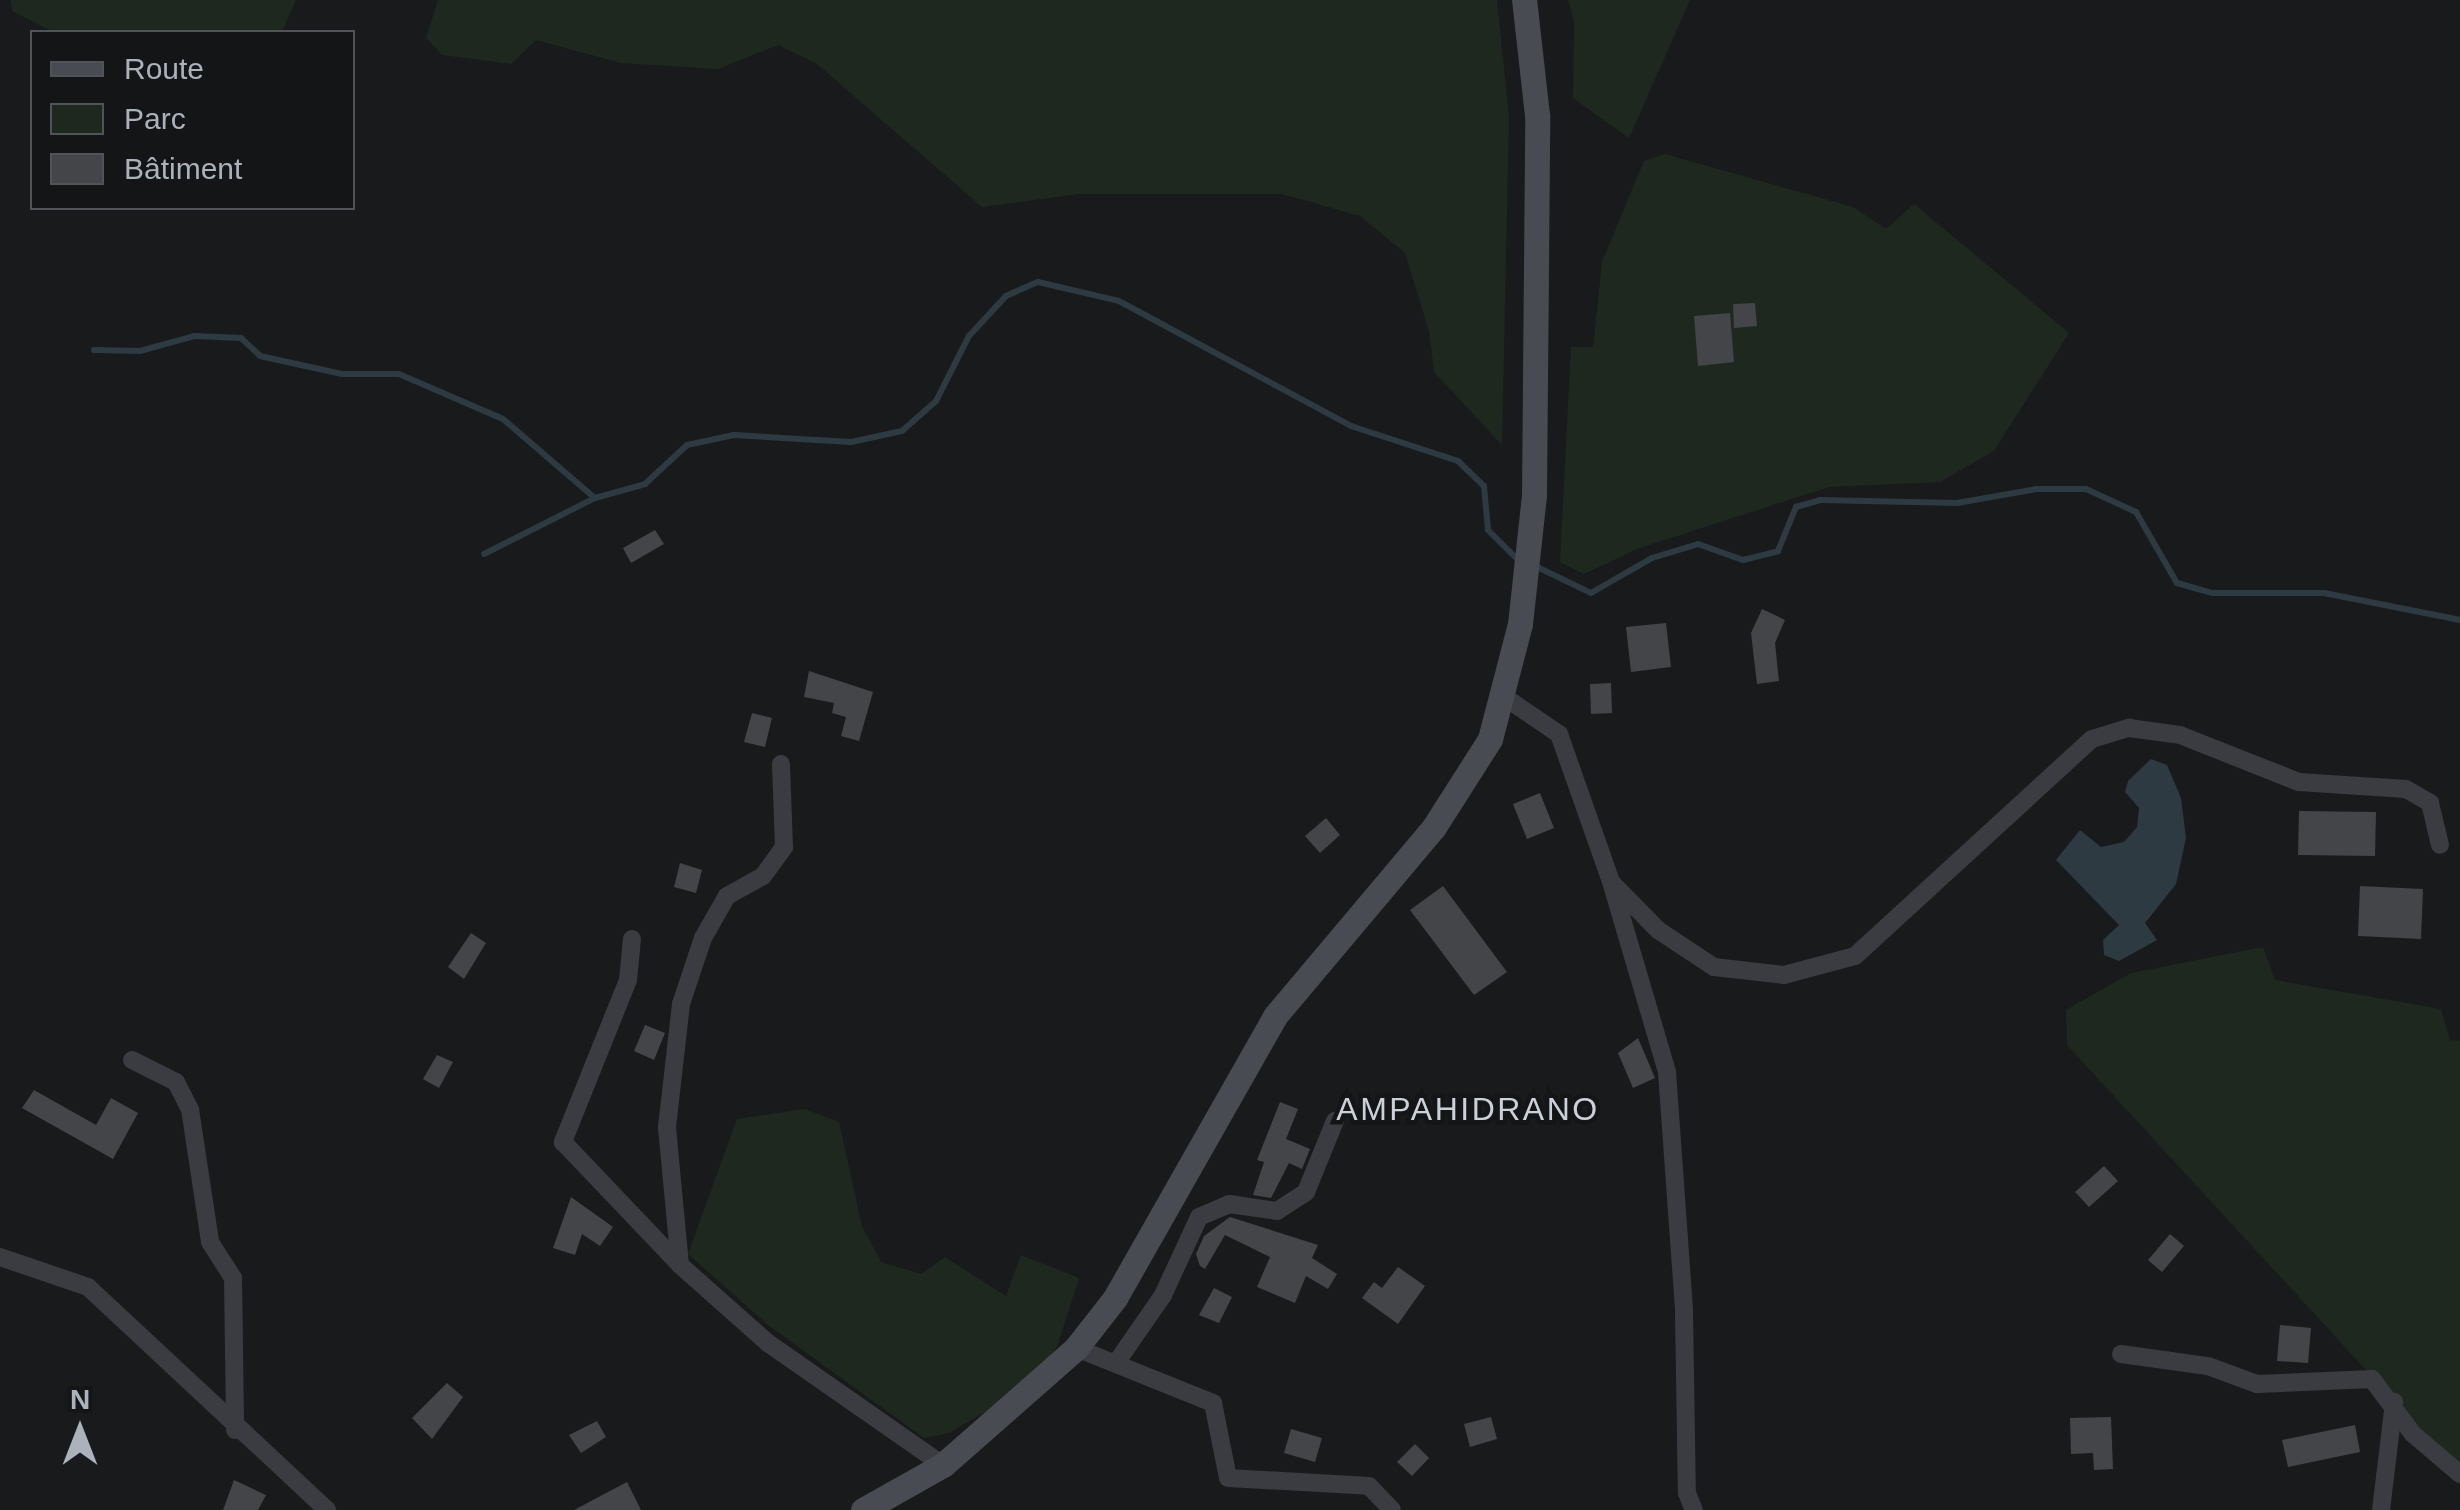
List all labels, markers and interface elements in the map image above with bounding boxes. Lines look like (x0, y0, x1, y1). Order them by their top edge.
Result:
legend (30, 30, 355, 210)
text: Route (124, 52, 204, 85)
text: Parc (124, 102, 186, 135)
text: Bâtiment (124, 152, 242, 185)
district label: AMPAHIDRANO (1336, 1090, 1600, 1128)
north arrow (30, 1380, 130, 1480)
text: N (70, 1384, 90, 1415)

